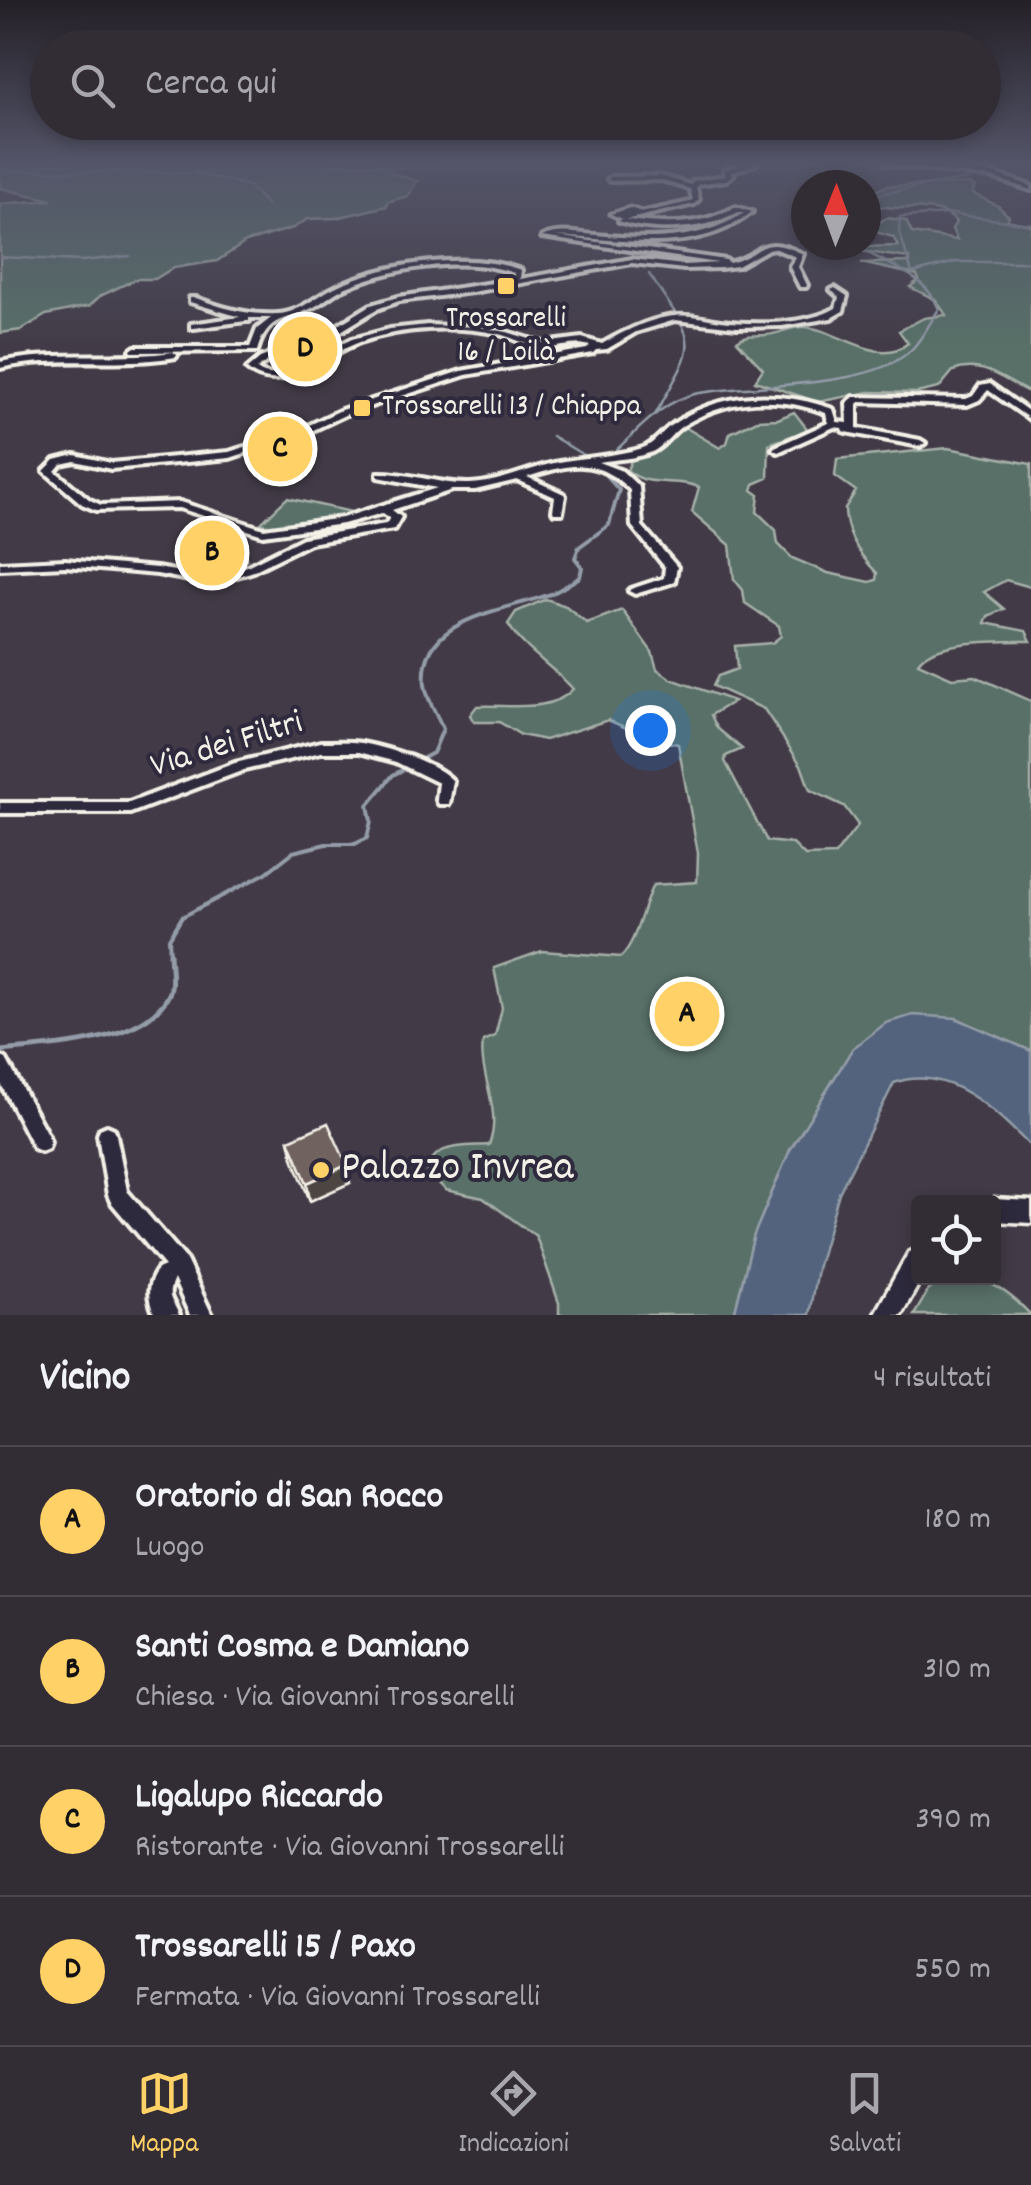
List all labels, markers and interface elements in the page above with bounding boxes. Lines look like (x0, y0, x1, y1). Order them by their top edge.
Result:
search box (30, 30, 1001, 140)
icon: search (65, 58, 120, 113)
text: Cerca qui (145, 58, 277, 113)
north arrow (791, 170, 881, 260)
marker: Trossarelli 16 / Loilà (495, 275, 517, 297)
place label: Trossarelli 16 / Loilà (446, 299, 566, 376)
pin: D (272, 312, 338, 386)
place label: Trossarelli 13 / Chiappa (382, 387, 642, 430)
marker: Trossarelli 13 / Chiappa (351, 397, 373, 419)
pin: C (248, 412, 312, 486)
pin: B (180, 516, 244, 590)
street label: Via dei Filtri (145, 699, 309, 793)
your location (625, 705, 676, 756)
pin: A (654, 976, 720, 1052)
place label: Palazzo Invrea (341, 1140, 575, 1200)
marker: Palazzo Invrea (310, 1159, 332, 1181)
map controls (911, 1195, 1001, 1285)
button: locate (911, 1195, 1001, 1285)
text: Vicino (40, 1350, 131, 1410)
text: 4 risultati (873, 1357, 991, 1403)
text: Oratorio di San Rocco (135, 1471, 444, 1526)
text: A (64, 1498, 81, 1544)
text: 180 m (924, 1498, 991, 1544)
text: Luogo (135, 1526, 204, 1572)
text: Santi Cosma e Damiano (135, 1621, 469, 1676)
text: B (65, 1648, 80, 1694)
text: 310 m (923, 1648, 991, 1694)
text: Chiesa · Via Giovanni Trossarelli (135, 1676, 515, 1722)
text: Ligalupo Riccardo (135, 1771, 383, 1826)
text: C (65, 1798, 80, 1844)
text: 390 m (915, 1798, 991, 1844)
text: Ristorante · Via Giovanni Trossarelli (135, 1826, 564, 1872)
text: Trossarelli 15 / Paxo (135, 1921, 416, 1976)
text: D (64, 1948, 81, 1994)
text: 550 m (915, 1948, 991, 1994)
text: Fermata · Via Giovanni Trossarelli (135, 1976, 540, 2022)
tab: Mappa (130, 2066, 198, 2166)
tab: Indicazioni (458, 2066, 569, 2166)
tab: Salvati (829, 2066, 901, 2166)

